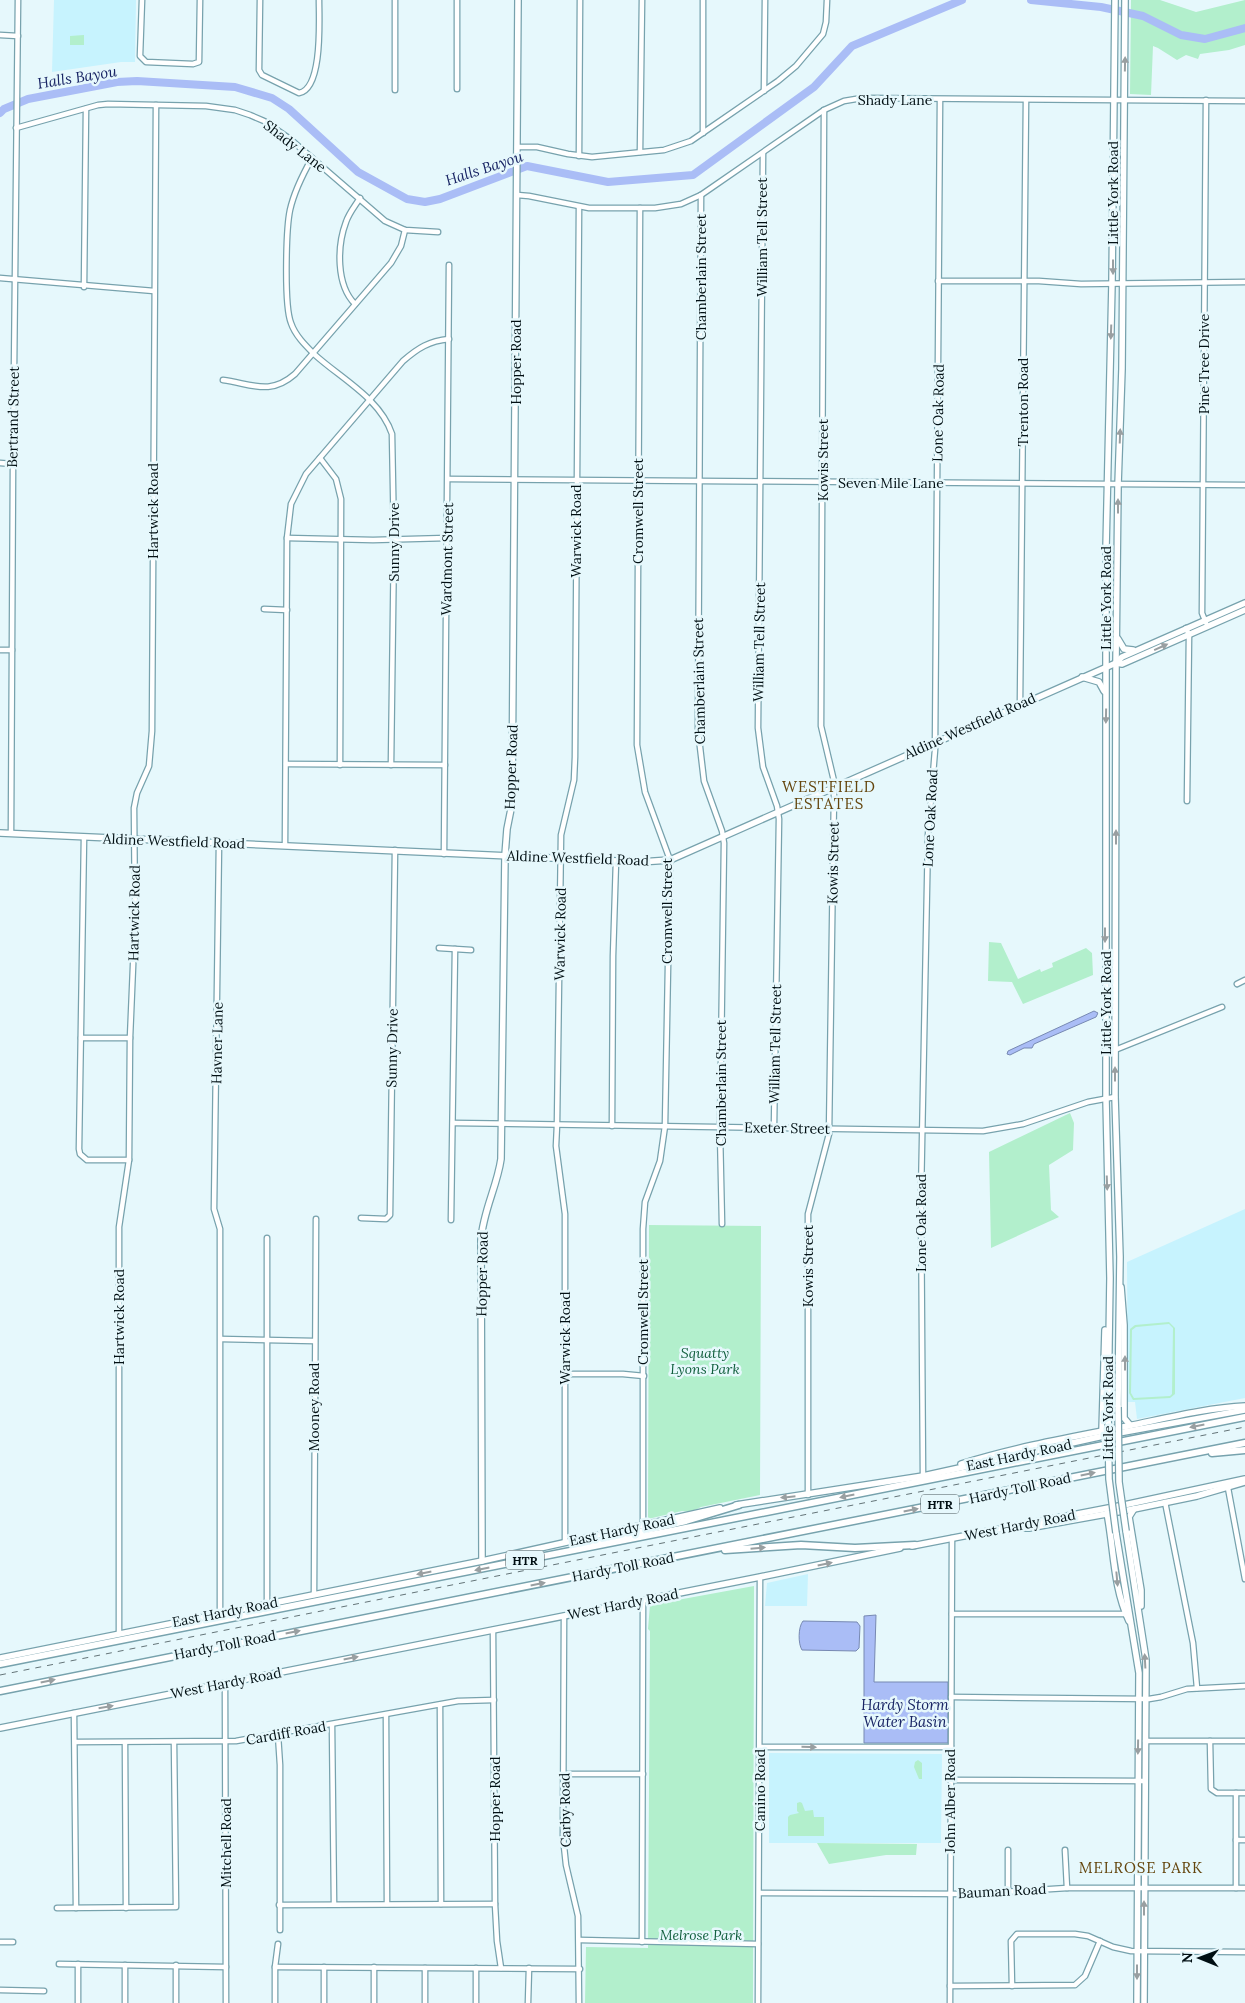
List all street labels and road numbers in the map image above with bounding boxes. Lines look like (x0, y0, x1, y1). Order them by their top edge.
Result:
street label: Shady Lane (858, 91, 933, 109)
street label: Shady Lane (260, 116, 330, 176)
street label: Little York Road (1104, 141, 1122, 245)
street label: William Tell Street (753, 177, 771, 297)
street label: Chamberlain Street (692, 213, 710, 340)
street label: Pine Tree Drive (1195, 313, 1213, 414)
street label: Hopper Road (507, 319, 525, 405)
street label: Trenton Road (1014, 358, 1032, 446)
street label: Lone Oak Road (928, 364, 948, 462)
street label: Bertrand Street (3, 366, 23, 468)
street label: Kowis Street (814, 418, 832, 501)
street label: Cromwell Street (629, 457, 647, 564)
street label: Hartwick Road (144, 463, 162, 559)
street label: Seven Mile Lane (838, 474, 944, 492)
street label: Warwick Road (567, 484, 585, 578)
street label: Sunny Drive (385, 502, 403, 582)
street label: Wardmont Street (437, 502, 457, 616)
street label: Little York Road (1097, 546, 1115, 650)
street label: William Tell Street (749, 582, 769, 702)
street label: Chamberlain Street (689, 617, 709, 744)
street label: Aldine Westfield Road (900, 689, 1039, 764)
street label: Hopper Road (501, 724, 521, 810)
street label: Lone Oak Road (918, 769, 942, 867)
street label: Kowis Street (823, 821, 843, 904)
street label: Aldine Westfield Road (102, 829, 245, 852)
street label: Aldine Westfield Road (506, 846, 649, 869)
street label: Cromwell Street (658, 857, 676, 964)
street label: Hartwick Road (124, 865, 144, 961)
street label: Warwick Road (550, 887, 570, 981)
street label: Little York Road (1097, 951, 1115, 1055)
street label: William Tell Street (765, 984, 785, 1104)
street label: Havner Lane (207, 1001, 227, 1084)
street label: Sunny Drive (382, 1008, 402, 1088)
street label: Chamberlain Street (712, 1019, 730, 1146)
street label: Exeter Street (744, 1118, 831, 1138)
street label: Lone Oak Road (912, 1174, 930, 1272)
street label: Kowis Street (799, 1224, 817, 1307)
street label: Hopper Road (472, 1231, 492, 1317)
street label: Cromwell Street (634, 1258, 652, 1365)
street label: Hartwick Road (110, 1269, 128, 1365)
street label: Warwick Road (556, 1291, 574, 1385)
street label: Little York Road (1099, 1356, 1117, 1460)
street label: Mooney Road (305, 1363, 323, 1451)
street label: East Hardy Road (965, 1435, 1073, 1475)
street label: Hardy Toll Road (967, 1468, 1073, 1508)
road number: HTR (921, 1495, 959, 1514)
street label: West Hardy Road (963, 1505, 1077, 1545)
street label: East Hardy Road (568, 1510, 676, 1550)
street label: Hardy Toll Road (570, 1548, 676, 1586)
road number: HTR (506, 1550, 544, 1570)
street label: West Hardy Road (566, 1584, 680, 1624)
street label: East Hardy Road (171, 1593, 279, 1631)
street label: Hardy Toll Road (172, 1626, 278, 1664)
street label: West Hardy Road (169, 1663, 283, 1703)
street label: Cardiff Road (245, 1717, 327, 1749)
street label: Canino Road (751, 1749, 769, 1831)
street label: John Alber Road (941, 1749, 959, 1854)
street label: Hopper Road (486, 1756, 504, 1842)
street label: Carby Road (555, 1773, 575, 1847)
street label: Mitchell Road (217, 1798, 235, 1888)
street label: Bauman Road (957, 1880, 1047, 1902)

